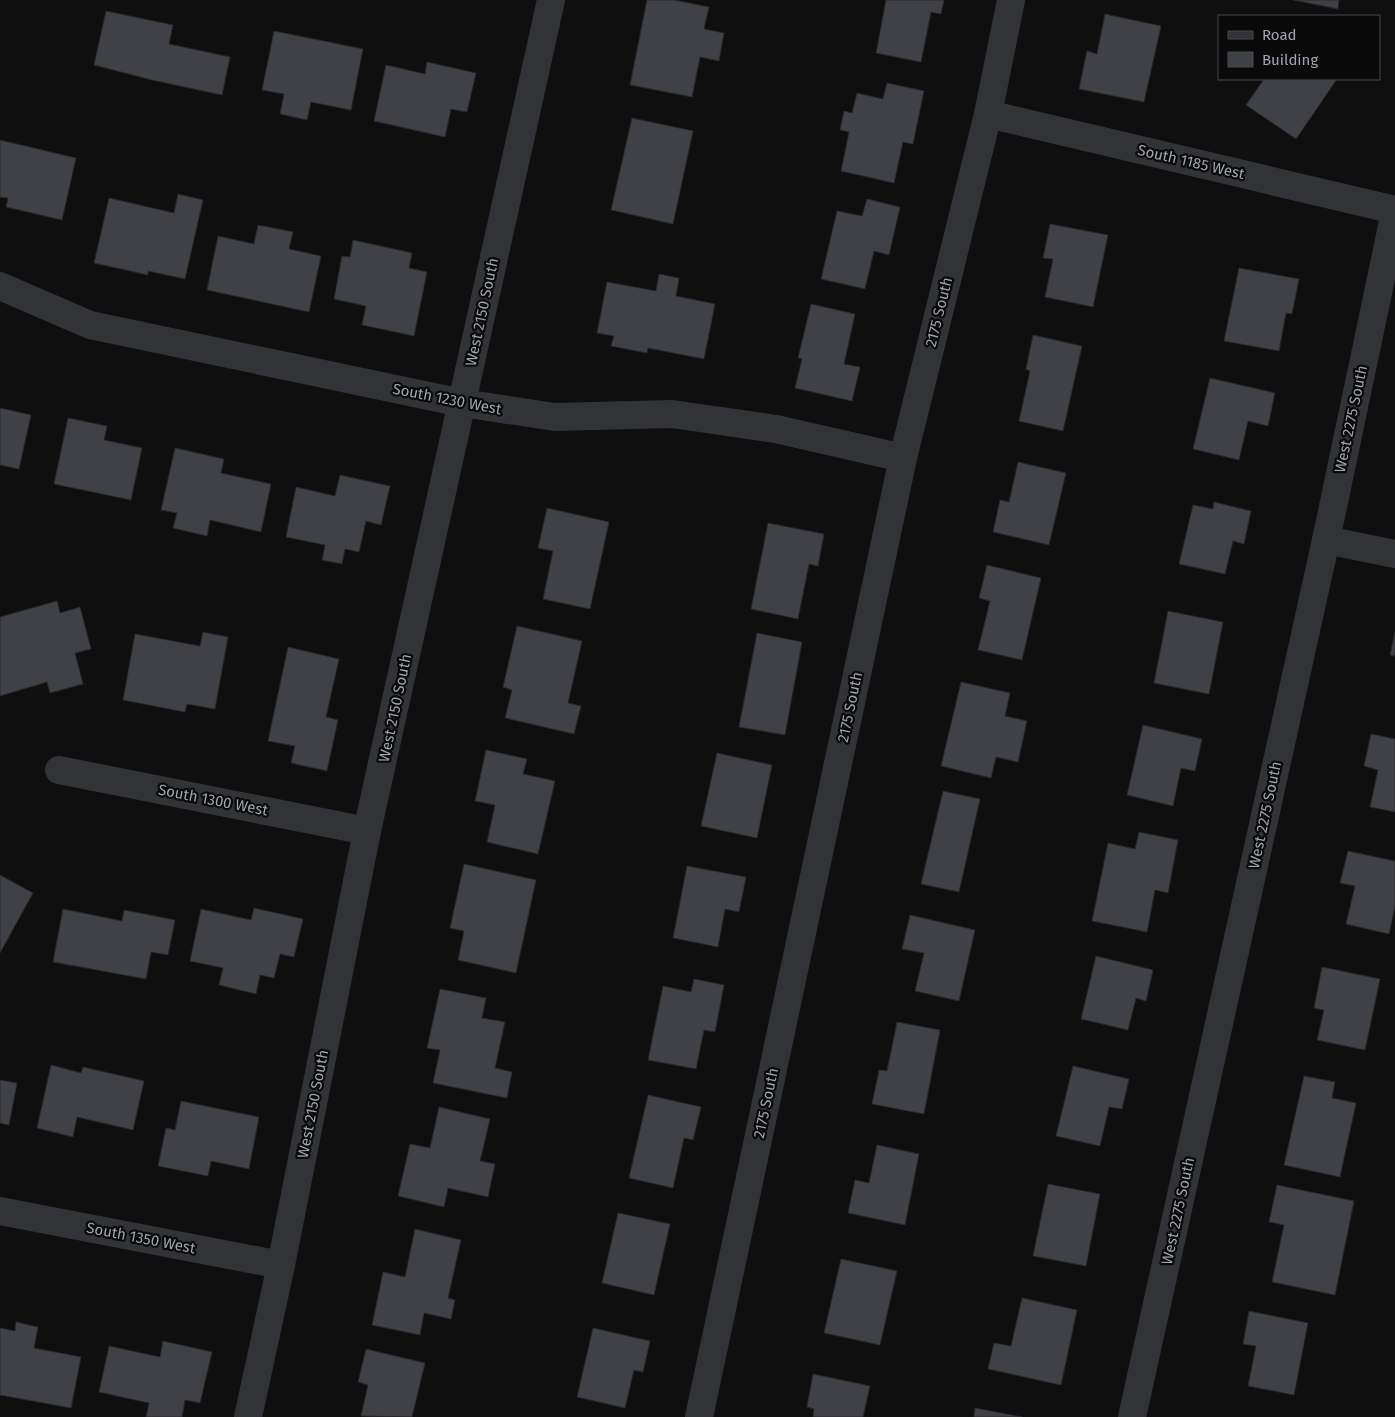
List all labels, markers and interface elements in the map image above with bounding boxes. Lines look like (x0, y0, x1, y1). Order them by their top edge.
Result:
legend (1218, 15, 1380, 80)
text: Road (1262, 26, 1297, 44)
text: Building (1262, 51, 1318, 69)
street label: South 1185 West (1136, 141, 1247, 183)
street label: West 2150 South (462, 256, 502, 368)
street label: 2175 South (922, 275, 956, 349)
street label: West 2275 South (1331, 364, 1371, 474)
street label: South 1230 West (391, 380, 503, 418)
street label: West 2150 South (375, 652, 415, 764)
street label: 2175 South (834, 670, 866, 744)
street label: West 2275 South (1245, 760, 1285, 870)
street label: South 1300 West (157, 781, 270, 820)
street label: West 2150 South (294, 1048, 332, 1160)
street label: 2175 South (750, 1066, 782, 1140)
street label: West 2275 South (1158, 1156, 1198, 1266)
street label: South 1350 West (85, 1219, 198, 1257)

